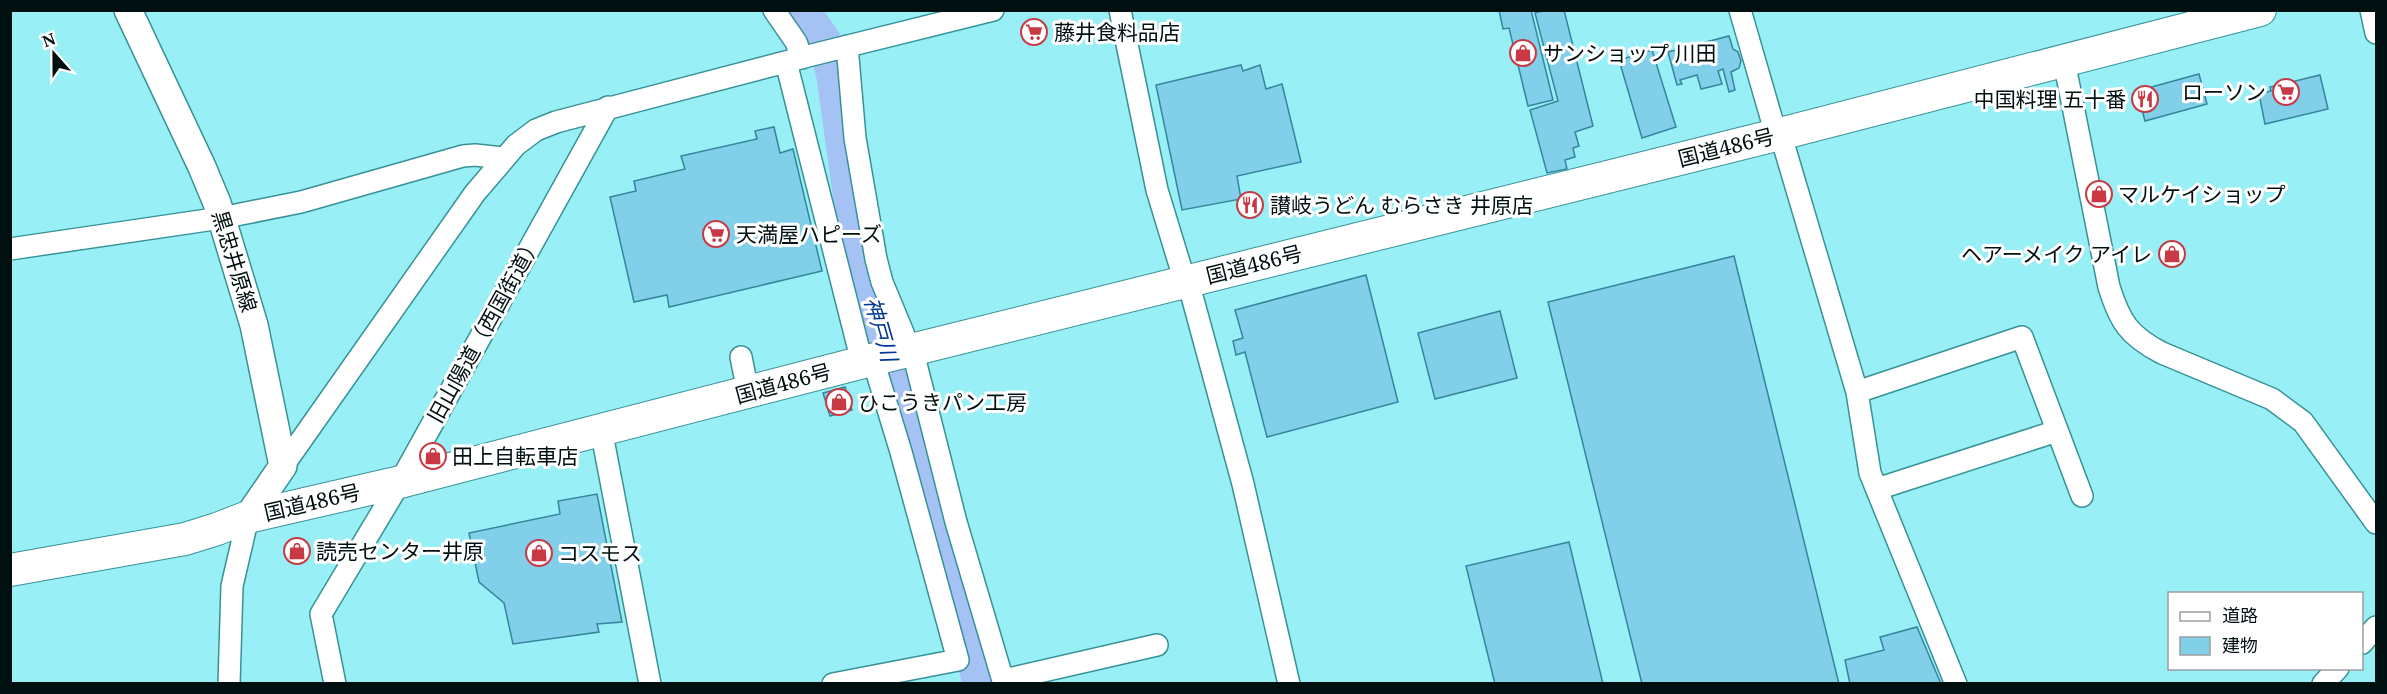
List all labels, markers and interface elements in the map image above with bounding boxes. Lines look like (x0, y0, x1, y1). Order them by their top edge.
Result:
supermarket icon: 藤井食料品店 (1019, 17, 1049, 47)
place label: 藤井食料品店 (1054, 18, 1180, 46)
north arrow (24, 24, 84, 84)
text: N (39, 27, 59, 53)
shop icon: サンショップ 川田 (1508, 38, 1538, 68)
place label: サンショップ 川田 (1543, 39, 1716, 67)
supermarket icon: ローソン (2271, 77, 2301, 107)
place label: ローソン (2182, 78, 2266, 106)
restaurant icon: 中国料理 五十番 (2130, 84, 2160, 114)
place label: 中国料理 五十番 (1974, 85, 2126, 113)
street label: 国道486号 (1675, 122, 1777, 172)
shop icon: マルケイショップ (2084, 179, 2114, 209)
place label: マルケイショップ (2118, 180, 2286, 208)
restaurant icon: 讃岐うどん むらさき 井原店 (1235, 190, 1265, 220)
place label: 讃岐うどん むらさき 井原店 (1270, 191, 1533, 219)
street label: 黒忠井原線 (206, 207, 264, 315)
supermarket icon: 天満屋ハピーズ (701, 219, 731, 249)
place label: 天満屋ハピーズ (736, 220, 882, 248)
street label: 旧山陽道（西国街道） (421, 230, 547, 428)
street label: 国道486号 (1203, 239, 1305, 289)
shop icon: ヘアーメイク アイレ (2157, 239, 2187, 269)
place label: ヘアーメイク アイレ (1961, 240, 2152, 268)
water label: 神戸川 (858, 293, 906, 367)
street label: 国道486号 (732, 357, 834, 409)
shop icon: ひこうきパン工房 (824, 387, 854, 417)
place label: ひこうきパン工房 (858, 388, 1027, 416)
shop icon: 田上自転車店 (418, 441, 448, 471)
place label: 田上自転車店 (452, 442, 578, 470)
street label: 国道486号 (261, 477, 363, 527)
shop icon: 読売センター井原 (282, 536, 312, 566)
place label: 読売センター井原 (316, 537, 484, 565)
shop icon: コスモス (524, 538, 554, 568)
place label: コスモス (558, 539, 642, 567)
legend (2168, 592, 2363, 670)
text: 道路 (2222, 603, 2258, 627)
text: 建物 (2222, 633, 2258, 657)

